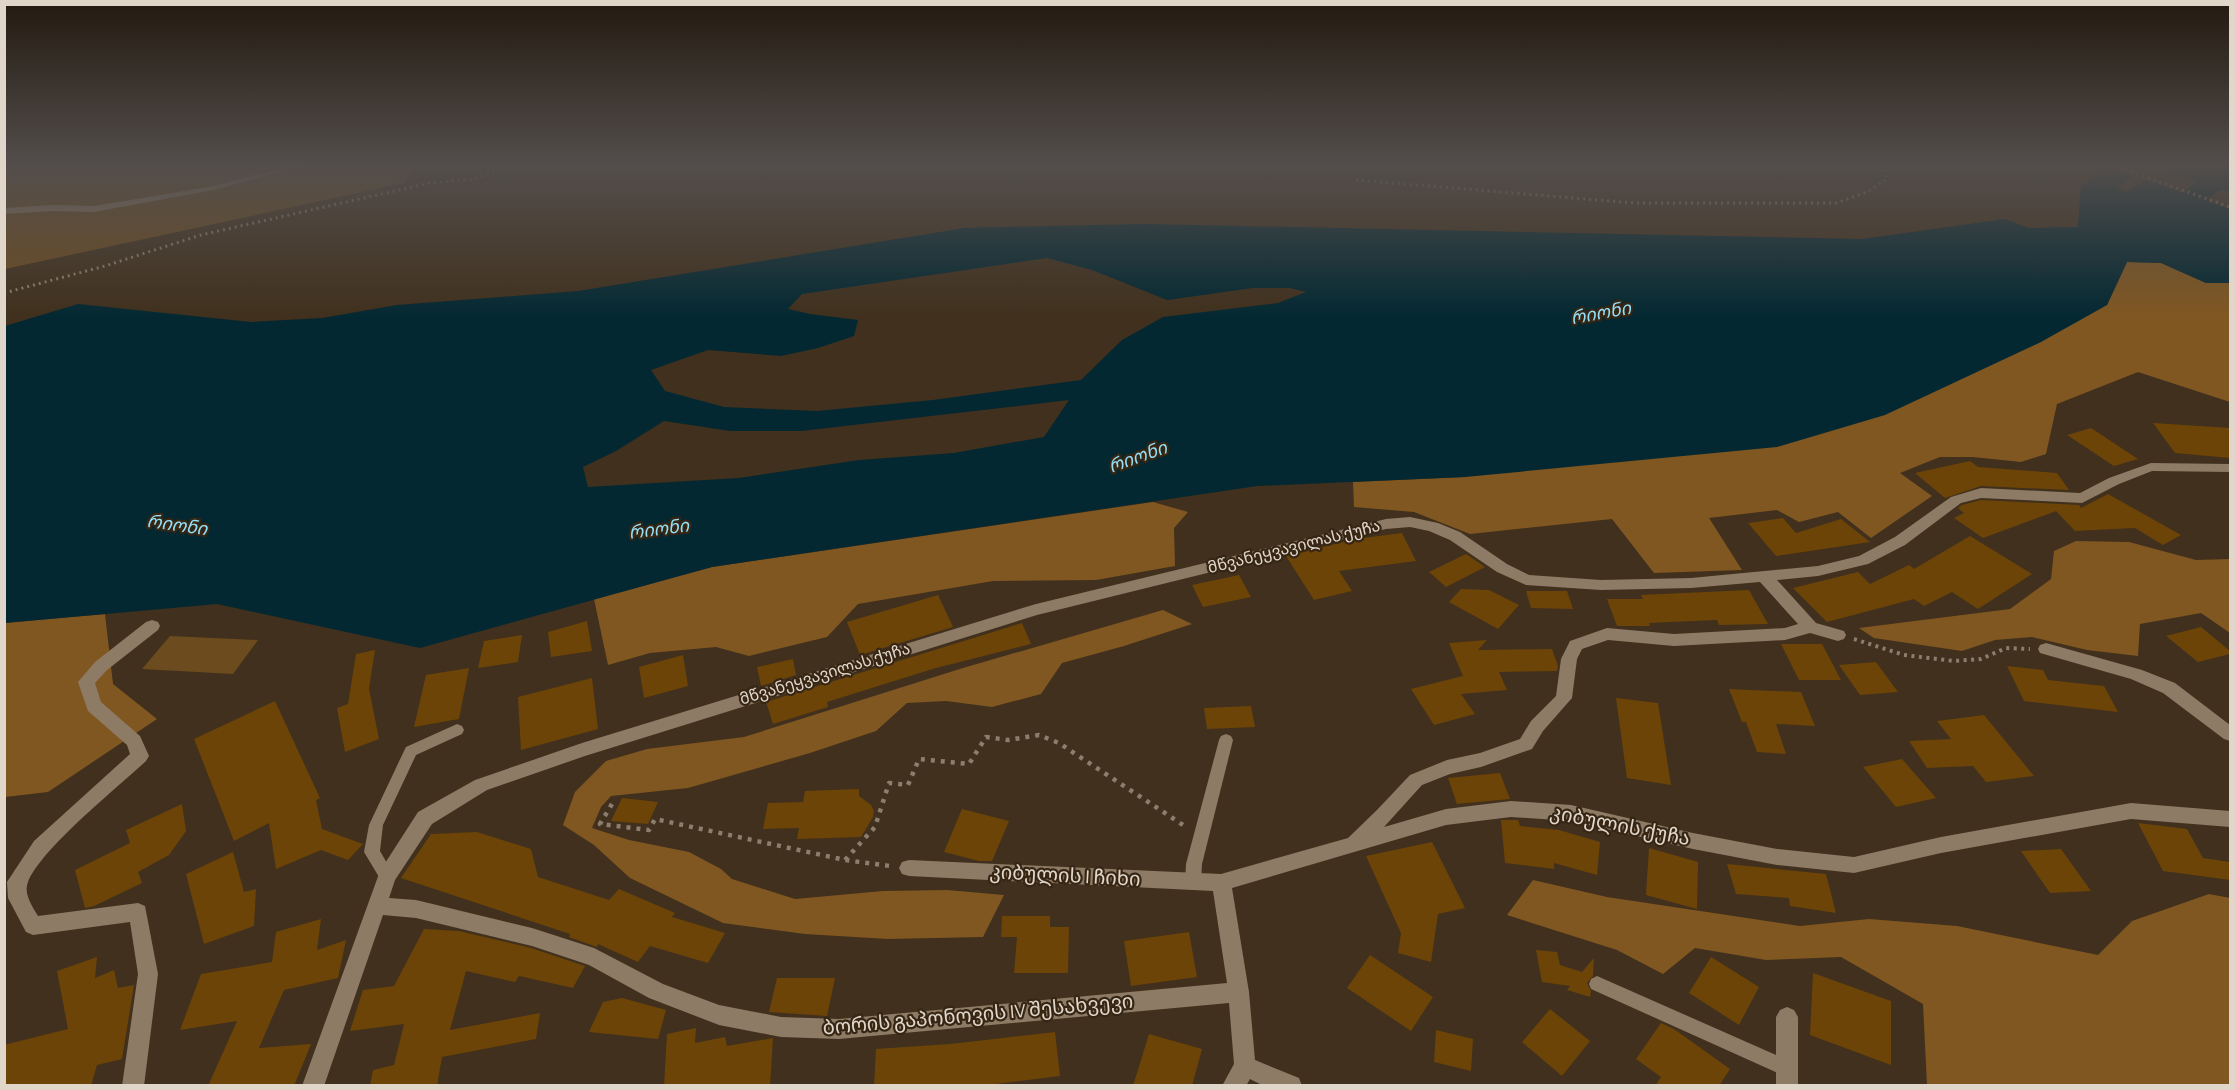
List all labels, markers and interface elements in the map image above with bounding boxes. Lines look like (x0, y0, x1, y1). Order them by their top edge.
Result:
water label: რიონი (1570, 300, 1633, 328)
water label: რიონი (1107, 439, 1170, 477)
water label: რიონი (146, 513, 209, 539)
water label: რიონი (628, 517, 691, 543)
street label: მწვანეყვავილას ქუჩა (1206, 518, 1382, 578)
street label: მწვანეყვავილას ქუჩა (738, 640, 913, 709)
street label: კიბულის ქუჩა (1548, 803, 1692, 851)
street label: კიბულის I ჩიხი (989, 862, 1141, 892)
street label: ბორის გაპონოვის IV შესახვევი (822, 991, 1134, 1040)

